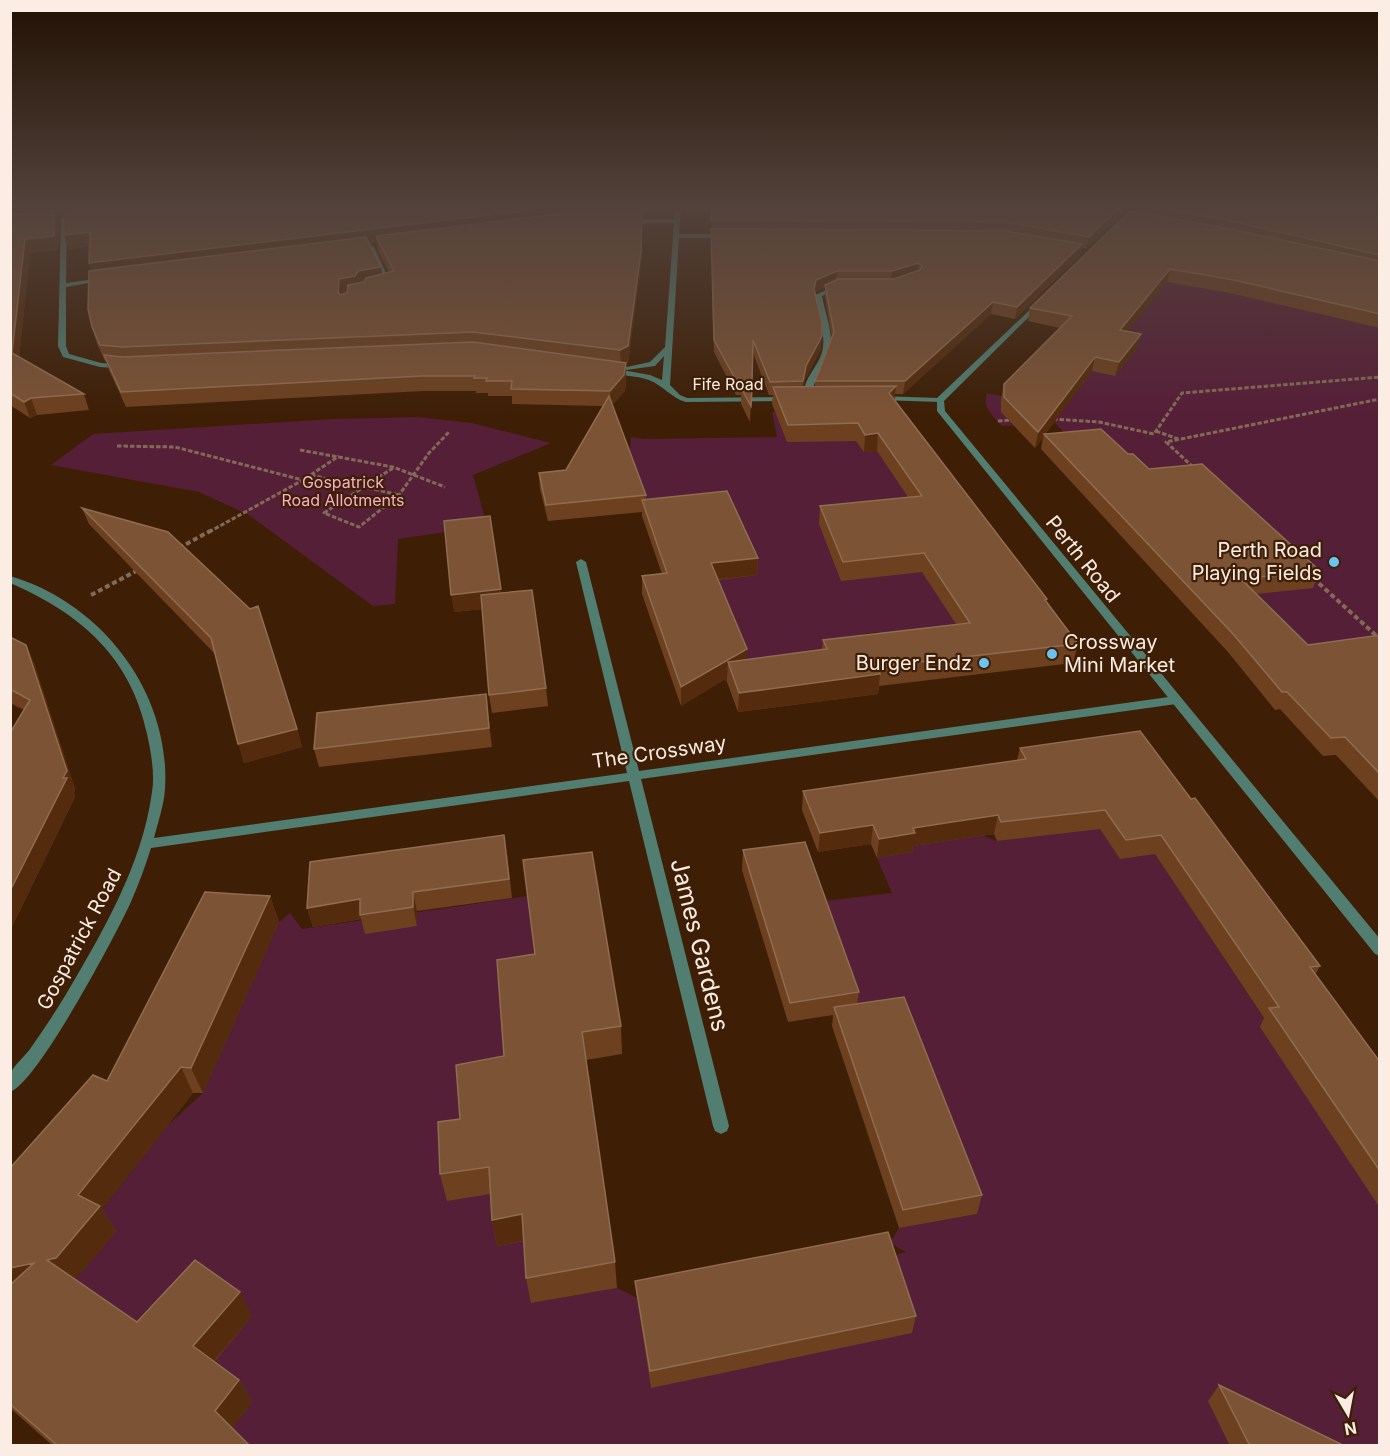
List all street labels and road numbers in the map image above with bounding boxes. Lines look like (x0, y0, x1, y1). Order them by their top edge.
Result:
street label: Fife Road (692, 374, 764, 394)
street label: Perth Road (1041, 511, 1125, 607)
street label: The Crossway (590, 731, 728, 773)
street label: James Gardens (664, 856, 736, 1034)
street label: Gospatrick Road (32, 864, 126, 1014)

